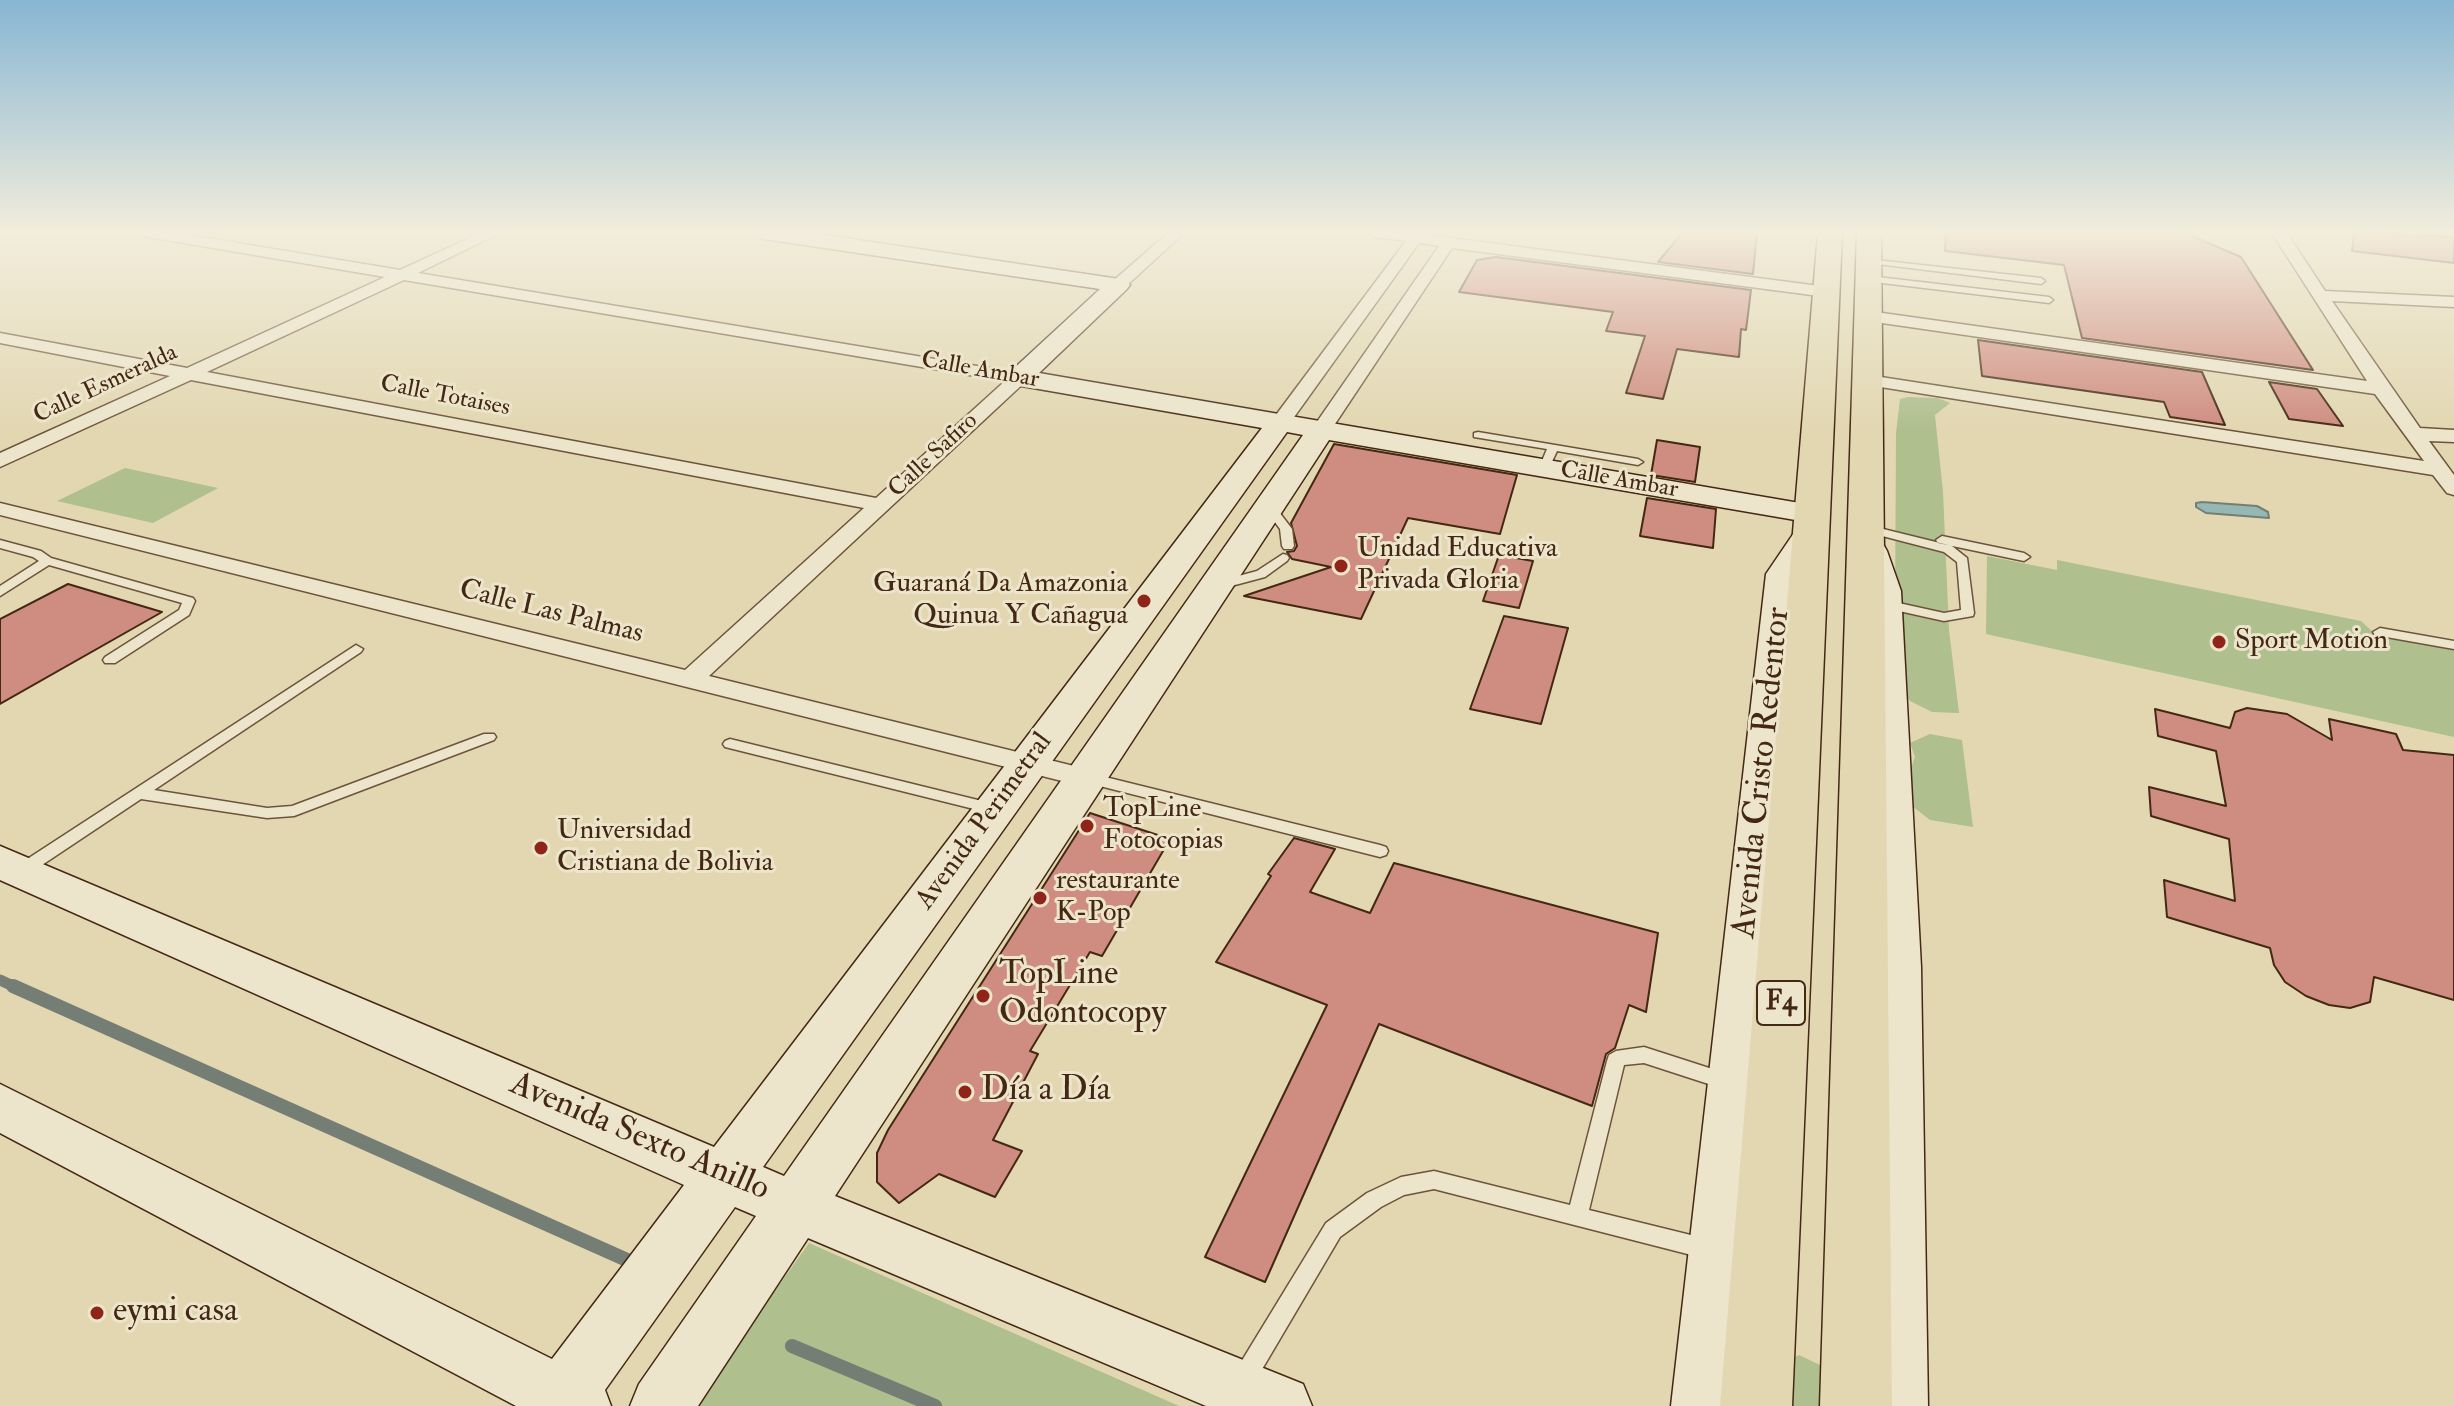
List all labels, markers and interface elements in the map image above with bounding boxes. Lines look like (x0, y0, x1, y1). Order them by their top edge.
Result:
street label: Calle Esmeralda (30, 339, 182, 431)
street label: Calle Ambar (919, 346, 1041, 396)
street label: Calle Totaises (378, 370, 512, 424)
street label: Calle Safiro (883, 407, 985, 505)
street label: Calle Ambar (1558, 456, 1680, 506)
place label: Unidad Educativa Privada Gloria (1357, 533, 1558, 599)
marker: Unidad Educativa Privada Gloria (1332, 557, 1350, 575)
place label: Guaraná Da Amazonia Quinua Y Cañagua (873, 568, 1128, 634)
street label: Calle Las Palmas (456, 574, 646, 652)
marker: Guaraná Da Amazonia Quinua Y Cañagua (1135, 592, 1153, 610)
street label: Avenida Cristo Redentor (1725, 606, 1801, 940)
place label: Sport Motion (2235, 625, 2388, 659)
marker: Sport Motion (2210, 633, 2228, 651)
street label: Avenida Perimetral (910, 727, 1060, 917)
place label: TopLine Fotocopias (1103, 793, 1223, 859)
place label: Universidad Cristiana de Bolivia (557, 815, 773, 881)
marker: TopLine Fotocopias (1078, 817, 1096, 835)
marker: Universidad Cristiana de Bolivia (532, 839, 550, 857)
place label: restaurante K-Pop (1056, 865, 1180, 931)
marker: restaurante K-Pop (1031, 889, 1049, 907)
place label: TopLine Odontocopy (999, 956, 1166, 1036)
road number: F4 (1757, 981, 1805, 1025)
marker: TopLine Odontocopy (974, 987, 992, 1005)
street label: Avenida Sexto Anillo (503, 1065, 775, 1211)
place label: Día a Día (981, 1072, 1111, 1112)
marker: Día a Día (956, 1083, 974, 1101)
place label: eymi casa (113, 1293, 238, 1333)
marker: eymi casa (88, 1304, 106, 1322)

